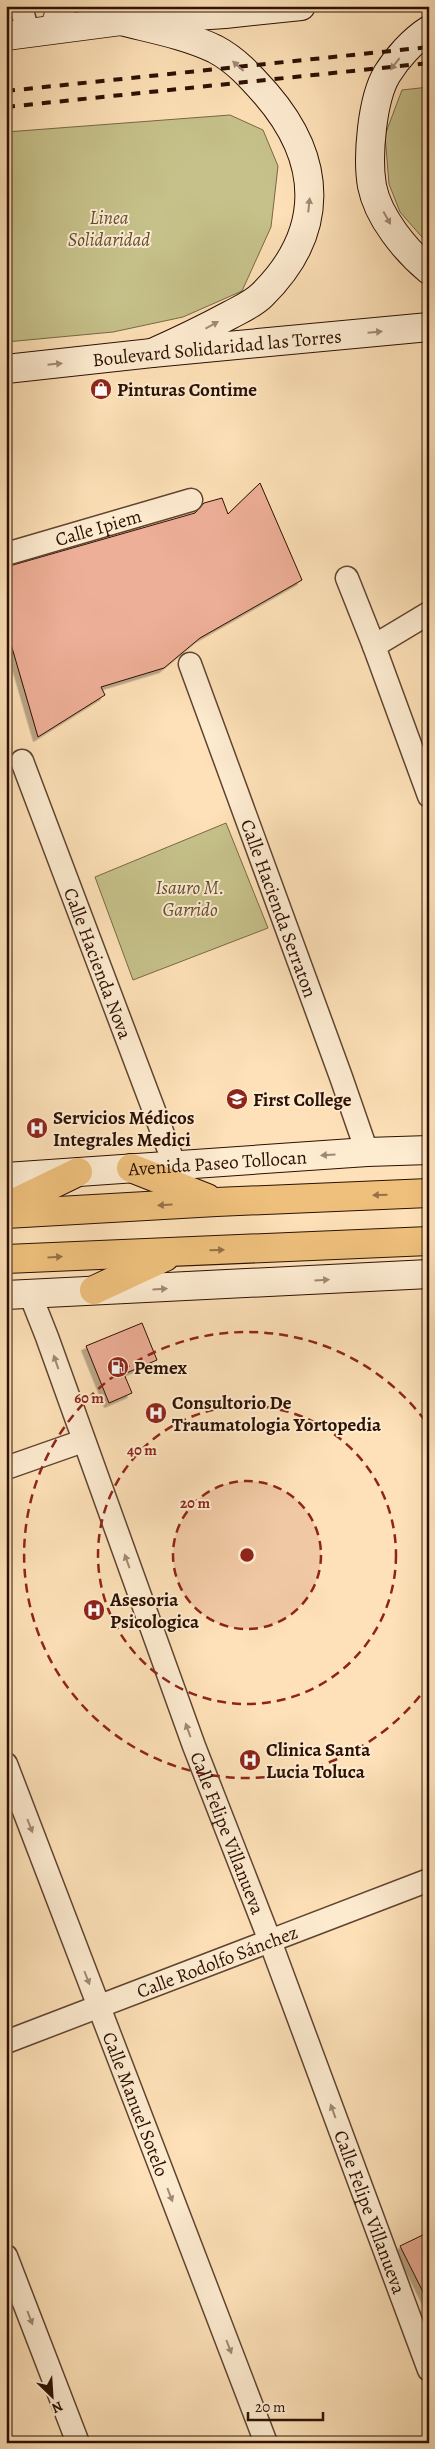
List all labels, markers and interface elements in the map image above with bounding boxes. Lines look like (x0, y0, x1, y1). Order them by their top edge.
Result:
one-way arrow (389, 57, 400, 70)
one-way arrow (232, 60, 245, 71)
one-way arrow (305, 197, 313, 213)
park label: Linea Solidaridad (68, 205, 150, 253)
one-way arrow (383, 211, 391, 226)
one-way arrow (205, 321, 219, 329)
street label: Boulevard Solidaridad las Torres (91, 323, 343, 373)
one-way arrow (367, 328, 383, 336)
one-way arrow (47, 360, 63, 368)
shop icon: Pinturas Contime (89, 377, 113, 401)
place label: Pinturas Contime (117, 377, 257, 403)
street label: Calle Ipiem (52, 503, 145, 553)
street label: Calle Hacienda Serraton (234, 816, 323, 1001)
park label: Isauro M. Garrido (155, 875, 225, 923)
street label: Calle Hacienda Nova (57, 884, 138, 1043)
school or university icon: First College (225, 1087, 249, 1111)
place label: First College (253, 1087, 352, 1113)
place label: Servicios Médicos Integrales Medici (53, 1105, 195, 1153)
hospital icon: Servicios Médicos Integrales Medici (25, 1116, 49, 1140)
street label: Avenida Paseo Tollocan (126, 1144, 308, 1183)
one-way arrow (319, 1151, 335, 1159)
one-way arrow (372, 1192, 388, 1200)
one-way arrow (157, 1201, 173, 1209)
one-way arrow (210, 1246, 226, 1254)
one-way arrow (47, 1253, 63, 1261)
one-way arrow (314, 1276, 330, 1284)
one-way arrow (152, 1284, 168, 1292)
one-way arrow (51, 1354, 59, 1369)
fuel station icon: Pemex (106, 1355, 130, 1379)
place label: Pemex (134, 1355, 188, 1381)
text: 60 m (74, 1388, 104, 1408)
place label: Consultorio De Traumatologia Yortopedia (172, 1390, 382, 1438)
hospital icon: Consultorio De Traumatologia Yortopedia (144, 1401, 168, 1425)
text: 40 m (127, 1440, 157, 1460)
text: 20 m (180, 1493, 210, 1513)
centre of rings (238, 1546, 256, 1564)
one-way arrow (123, 1553, 131, 1568)
place label: Asesoria Psicologica (109, 1587, 200, 1635)
hospital icon: Asesoria Psicologica (82, 1598, 106, 1622)
one-way arrow (184, 1723, 191, 1738)
place label: Clinica Santa Lucia Toluca (266, 1737, 371, 1785)
street label: Calle Felipe Villanueva (183, 1748, 270, 1918)
hospital icon: Clinica Santa Lucia Toluca (238, 1748, 262, 1772)
one-way arrow (26, 1819, 34, 1834)
street label: Calle Rodolfo Sánchez (133, 1919, 302, 2005)
one-way arrow (83, 1971, 91, 1986)
street label: Calle Manuel Sotelo (96, 2028, 175, 2180)
one-way arrow (329, 2103, 337, 2118)
street label: Calle Felipe Villanueva (327, 2127, 412, 2298)
one-way arrow (166, 2188, 174, 2203)
one-way arrow (26, 2311, 34, 2326)
one-way arrow (226, 2339, 233, 2354)
north arrow (28, 2372, 78, 2422)
scale bar (248, 2389, 322, 2421)
text: N (49, 2397, 66, 2418)
text: 20 m (255, 2397, 286, 2417)

